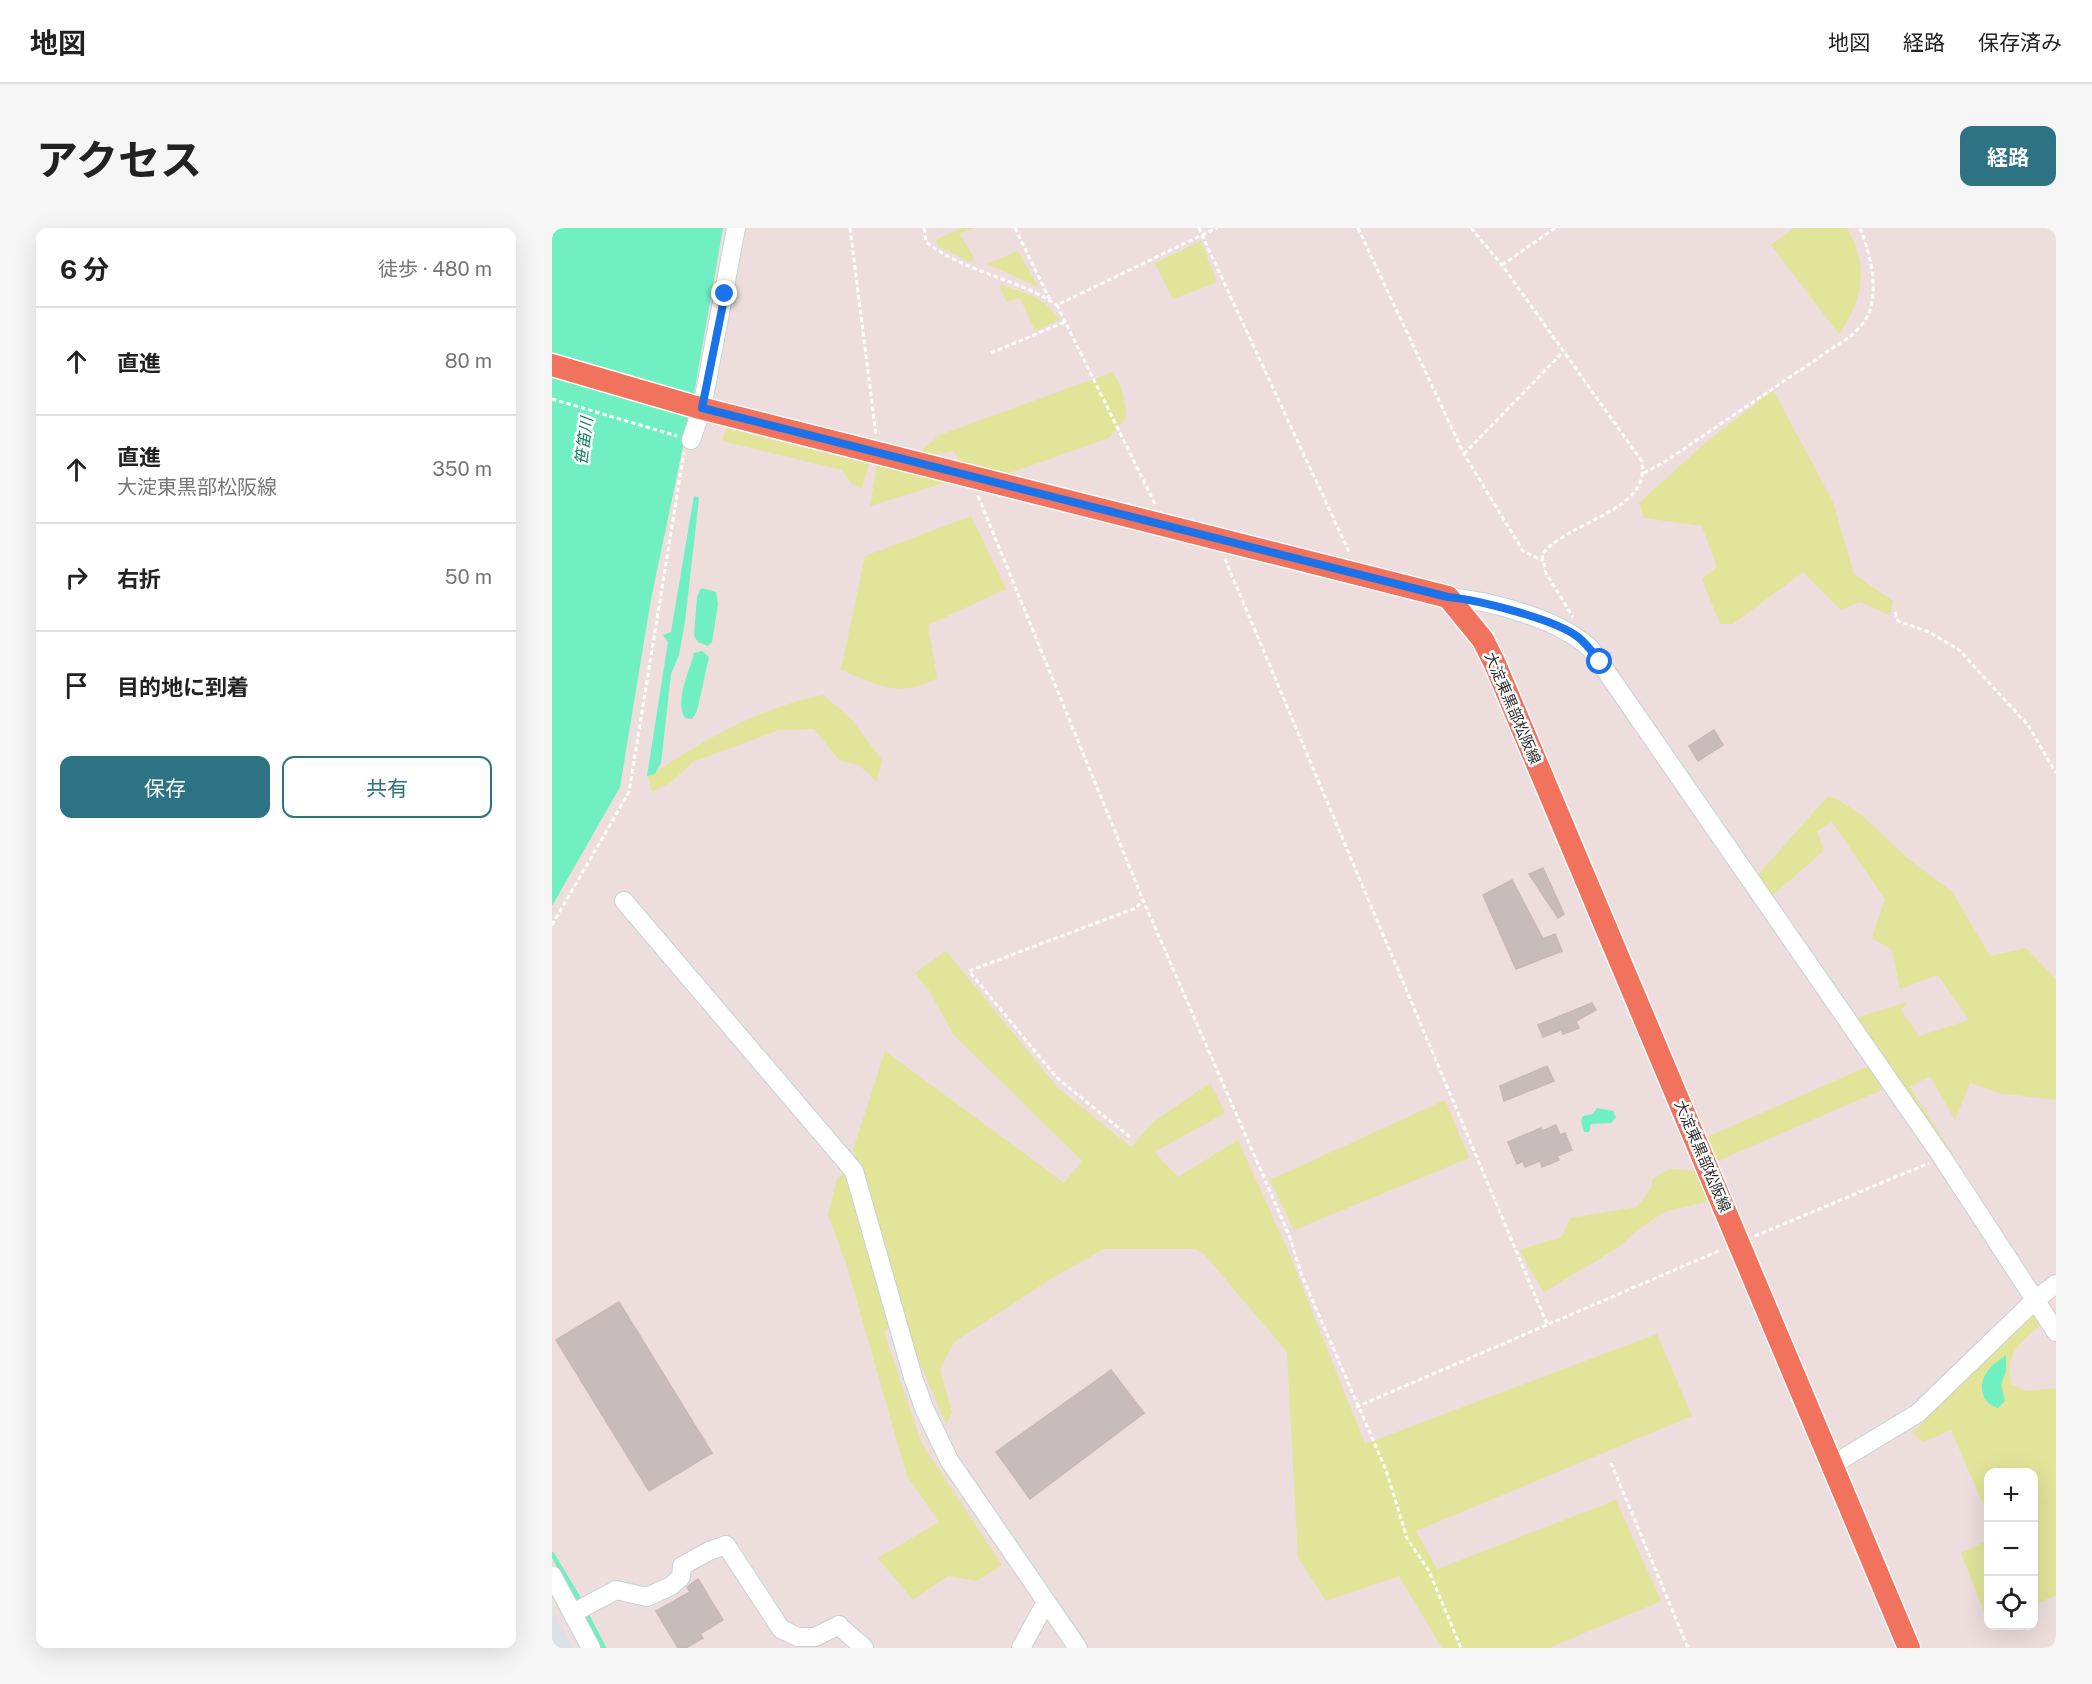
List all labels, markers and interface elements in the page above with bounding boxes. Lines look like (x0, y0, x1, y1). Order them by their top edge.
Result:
text: 地図 (30, 26, 86, 59)
text: 地図 (1828, 30, 1870, 55)
text: 経路 (1903, 30, 1945, 55)
text: 保存済み (1978, 30, 2062, 55)
button: 経路 (1960, 126, 2056, 186)
text: アクセス (36, 135, 202, 184)
text: 6 分 (60, 254, 109, 285)
text: 徒歩 · 480 m (378, 257, 492, 281)
route end (711, 280, 737, 306)
icon: ahead (60, 345, 93, 378)
text: 80 m (445, 349, 492, 373)
text: 直進 (117, 350, 161, 376)
water label: 笹笛川 (572, 414, 597, 466)
text: 直進 (117, 444, 161, 470)
icon: ahead (60, 453, 93, 486)
text: 350 m (432, 457, 492, 481)
text: 大淀東黒部松阪線 (117, 475, 277, 499)
icon: right (60, 561, 93, 594)
text: 50 m (445, 565, 492, 589)
text: 右折 (117, 566, 161, 592)
route start (1586, 648, 1612, 674)
street label: 大淀東黒部松阪線 (1482, 649, 1544, 767)
icon: arrive (60, 669, 93, 702)
text: 目的地に到着 (117, 674, 249, 700)
button: 保存 (60, 756, 270, 818)
button: 共有 (282, 756, 492, 818)
street label: 大淀東黒部松阪線 (1672, 1097, 1734, 1215)
map controls (1984, 1468, 2038, 1630)
button: + (1984, 1468, 2038, 1522)
button: − (1984, 1522, 2038, 1576)
button: locate (1984, 1576, 2038, 1630)

